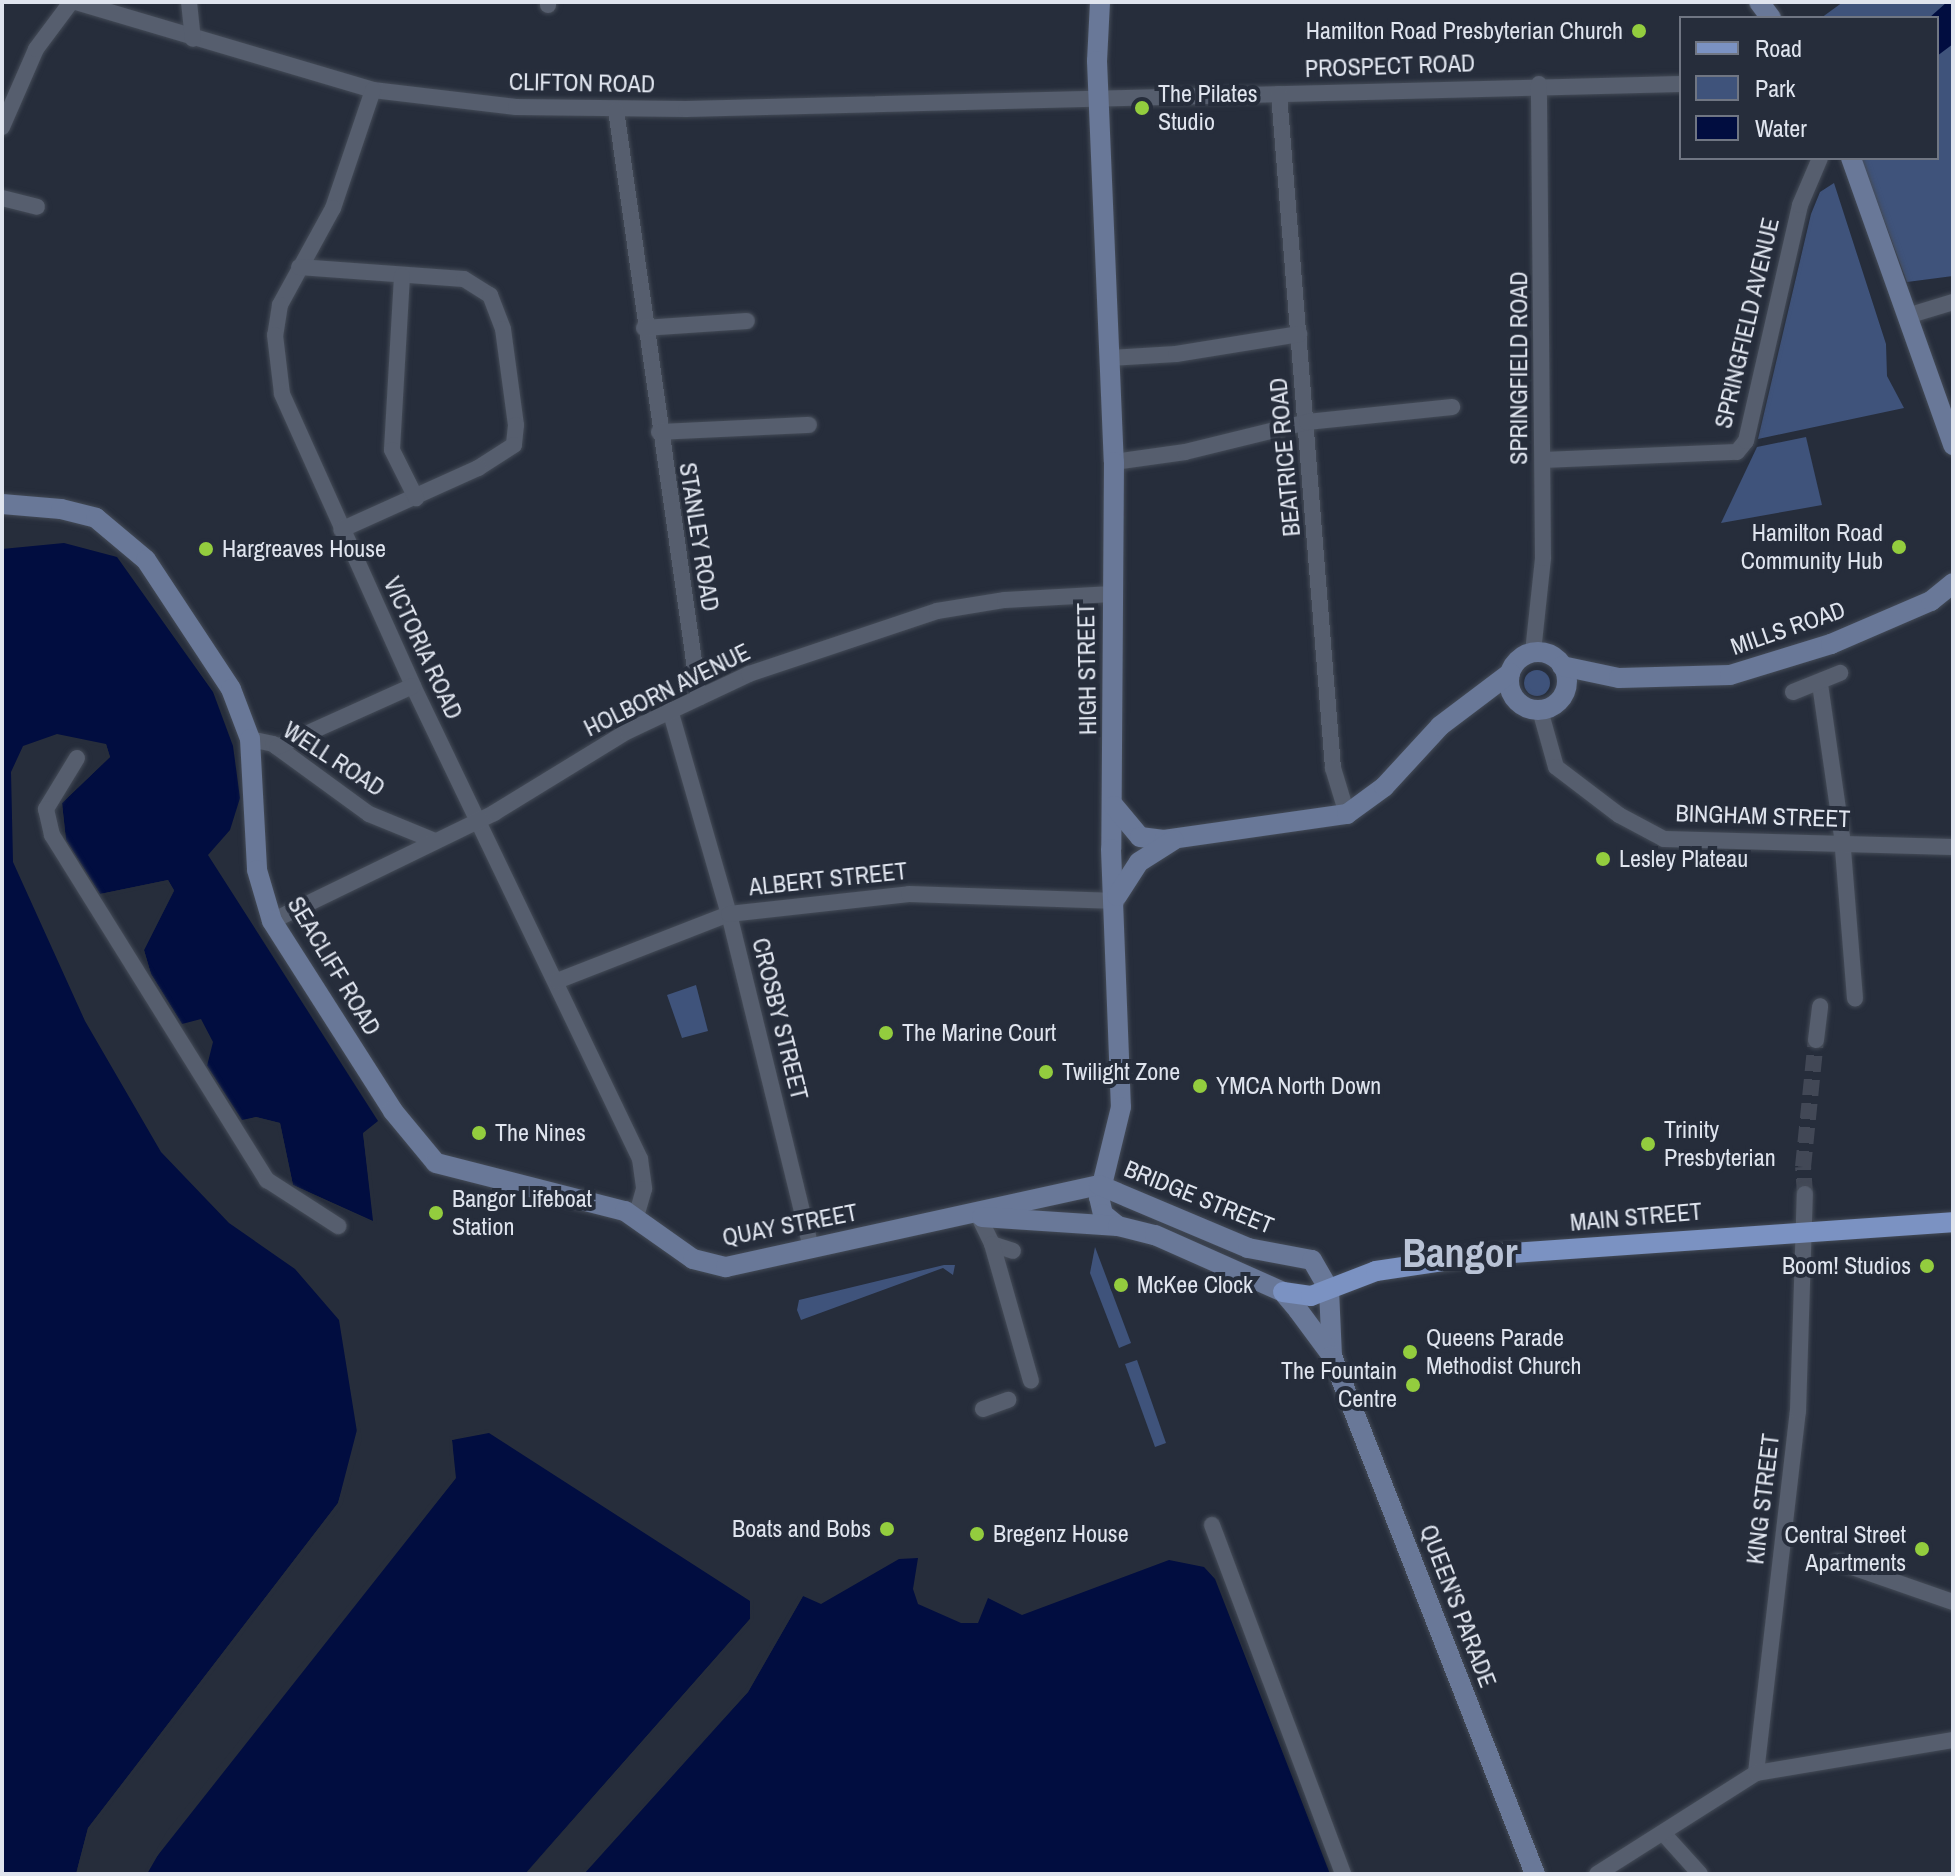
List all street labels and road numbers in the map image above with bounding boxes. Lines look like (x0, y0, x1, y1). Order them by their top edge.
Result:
street label: PROSPECT ROAD (1304, 49, 1476, 83)
street label: CLIFTON ROAD (509, 67, 655, 99)
street label: SPRINGFIELD AVENUE (1709, 214, 1785, 432)
street label: SPRINGFIELD ROAD (1505, 271, 1533, 465)
street label: BEATRICE ROAD (1264, 376, 1306, 538)
street label: STANLEY ROAD (673, 460, 725, 614)
street label: VICTORIA ROAD (377, 572, 469, 724)
street label: MILLS ROAD (1727, 595, 1849, 661)
street label: HIGH STREET (1071, 603, 1103, 735)
street label: HOLBORN AVENUE (579, 637, 755, 743)
street label: WELL ROAD (278, 715, 390, 803)
street label: BINGHAM STREET (1675, 799, 1851, 833)
street label: ALBERT STREET (747, 856, 909, 902)
street label: SEACLIFF ROAD (281, 892, 387, 1040)
street label: CROSBY STREET (746, 935, 814, 1103)
street label: BRIDGE STREET (1120, 1154, 1278, 1240)
street label: MAIN STREET (1569, 1197, 1703, 1237)
street label: QUAY STREET (720, 1198, 860, 1252)
street label: KING STREET (1741, 1432, 1785, 1566)
street label: QUEEN'S PARADE (1414, 1521, 1502, 1691)

